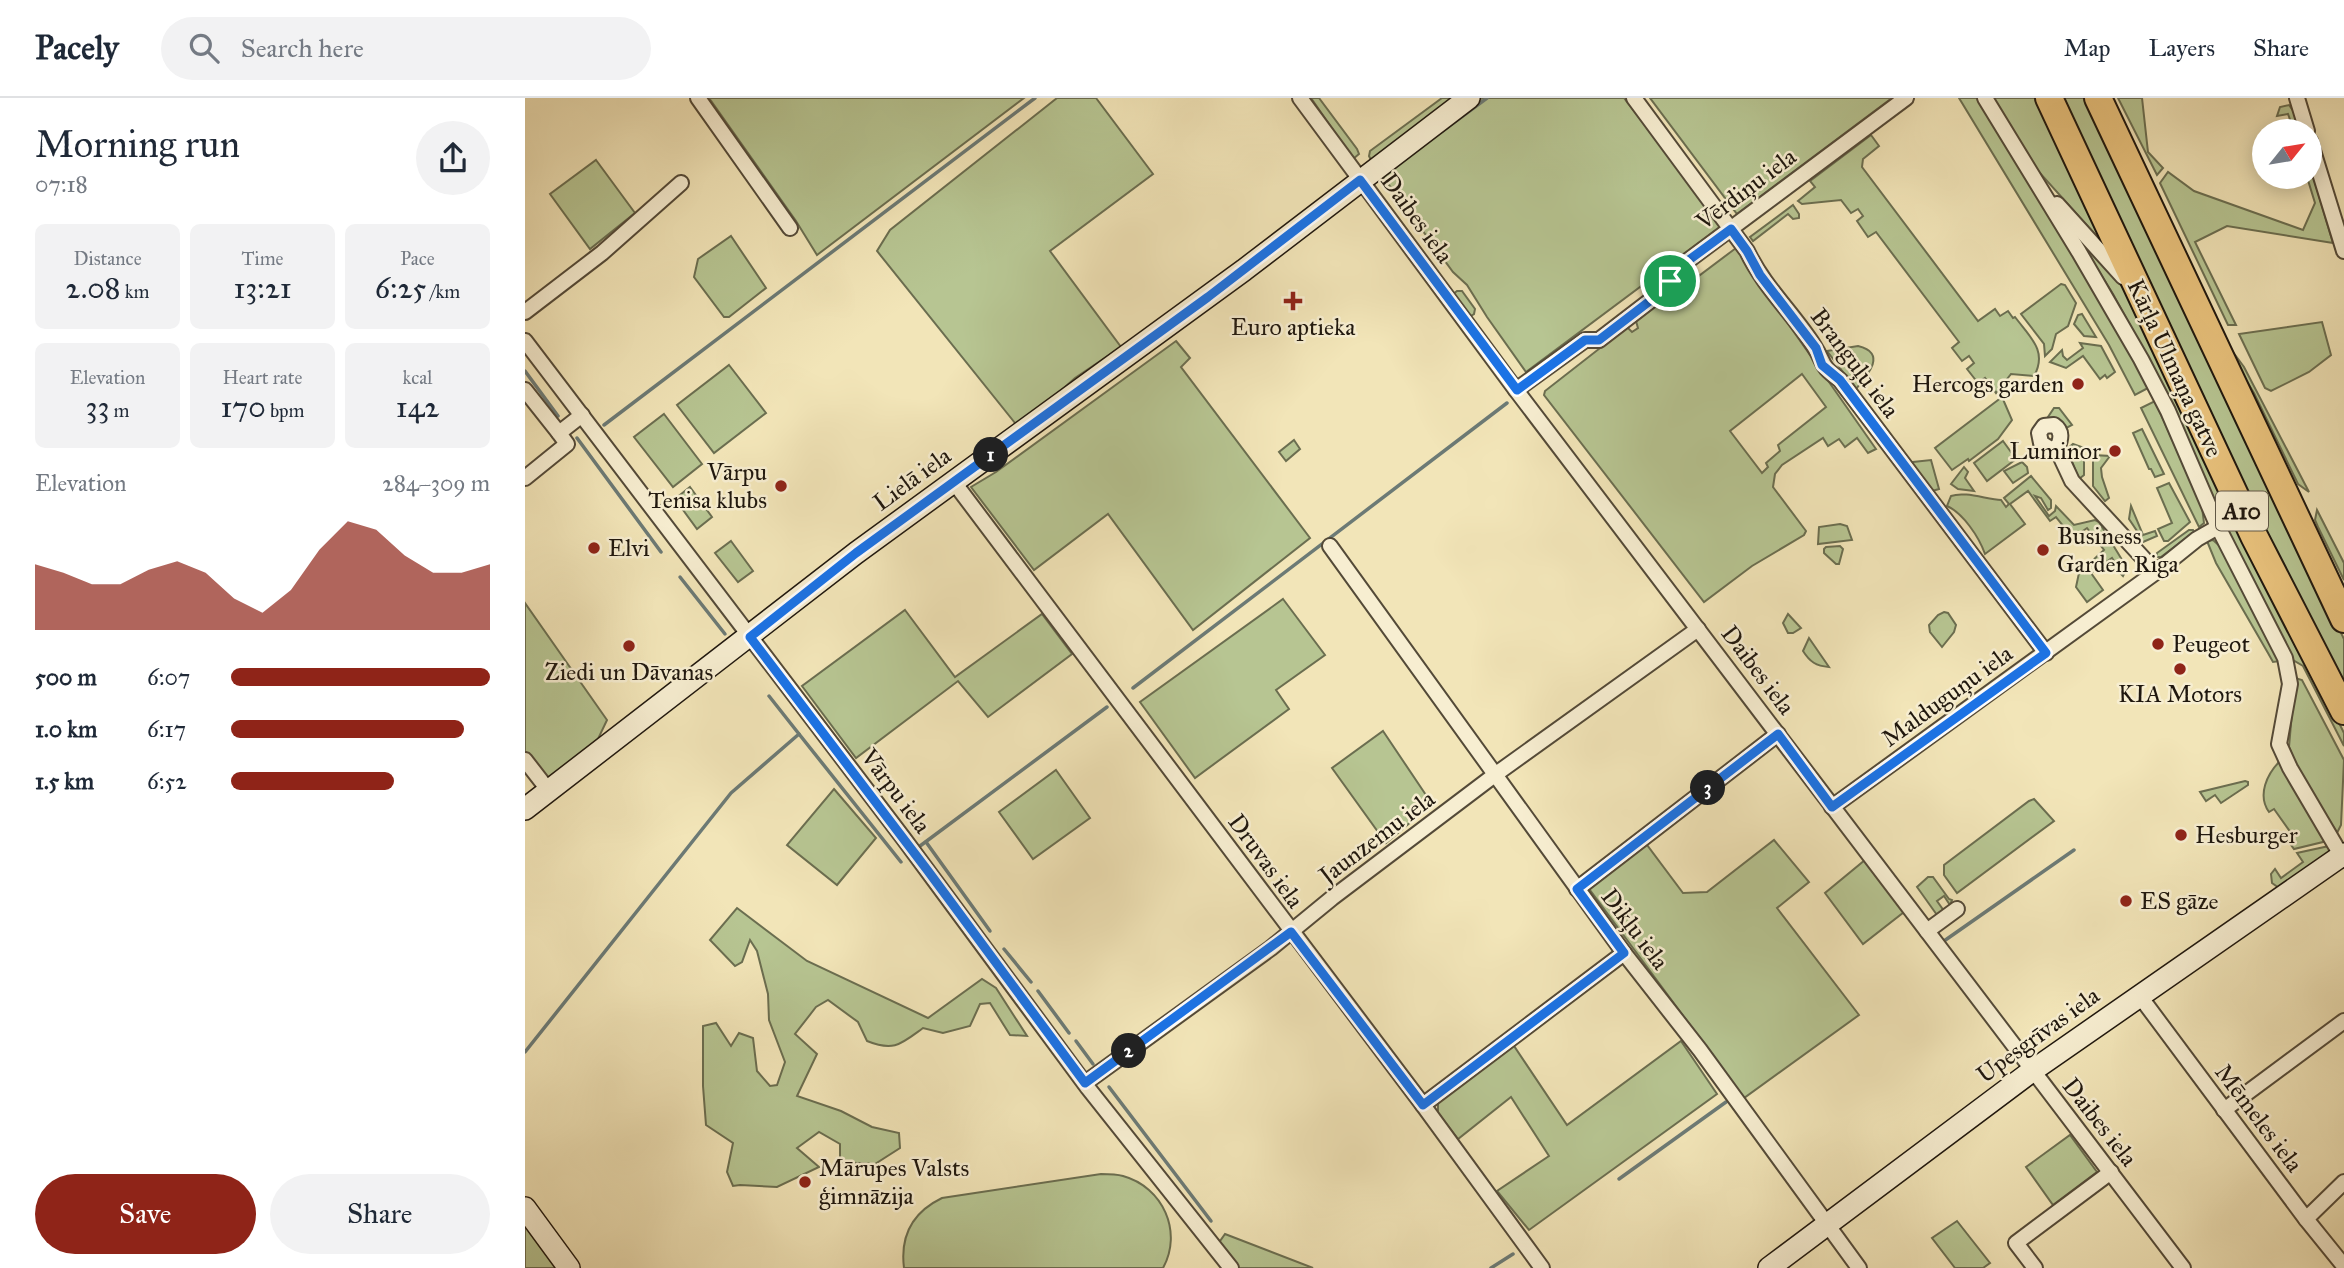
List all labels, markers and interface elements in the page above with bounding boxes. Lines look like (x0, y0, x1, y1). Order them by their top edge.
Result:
search box (161, 17, 651, 80)
text: Pacely (35, 28, 119, 68)
icon: search (185, 29, 223, 67)
text: Search here (241, 32, 364, 64)
text: Map (2064, 33, 2111, 63)
text: Layers (2149, 33, 2215, 63)
text: Share (2253, 33, 2309, 63)
north arrow (2252, 119, 2322, 189)
map controls (2252, 119, 2322, 189)
text: Morning run (35, 121, 240, 167)
button: share (416, 121, 490, 195)
street label: Vērdiņu iela (1689, 141, 1803, 237)
street label: Daibes iela (1374, 167, 1460, 270)
text: 07:18 (35, 170, 88, 198)
text: Distance (73, 247, 142, 270)
text: Time (241, 247, 284, 270)
text: Pace (400, 247, 435, 270)
pin (1640, 251, 1700, 311)
icon: arrive (1651, 262, 1689, 300)
text: 2.08 (66, 270, 121, 306)
text: 13:21 (233, 270, 292, 306)
text: 6:25 (375, 270, 426, 306)
street label: Kārļa Ulmaņa gatve (2121, 274, 2229, 462)
text: km (121, 280, 149, 303)
text: /km (426, 280, 460, 303)
marker: Euro aptieka (1285, 293, 1301, 309)
street label: Branguļu iela (1804, 302, 1906, 424)
place label: Euro aptieka (1231, 312, 1356, 342)
text: Elevation (70, 366, 145, 389)
text: Heart rate (223, 366, 302, 389)
text: kcal (403, 366, 432, 389)
place label: Hercogs garden (1912, 369, 2064, 399)
marker: Hercogs garden (2070, 376, 2086, 392)
text: 33 (85, 389, 109, 425)
text: 170 (220, 389, 266, 425)
text: 142 (396, 389, 439, 425)
text: m (109, 399, 130, 422)
text: bpm (266, 399, 305, 422)
place label: Luminor (2010, 436, 2101, 466)
pin: 1 (973, 438, 1009, 472)
street label: Lielā iela (867, 440, 958, 517)
text: 1 (987, 443, 994, 466)
marker: Luminor (2107, 443, 2123, 459)
place label: Vārpu Tenisa klubs (648, 457, 767, 515)
text: Elevation (35, 469, 126, 497)
text: 284–309 m (382, 469, 490, 497)
marker: Vārpu Tenisa klubs (773, 478, 789, 494)
road number: A10 (2216, 492, 2268, 530)
place label: Business Garden Riga (2057, 521, 2179, 579)
place label: Elvi (608, 533, 650, 563)
marker: Elvi (586, 540, 602, 556)
marker: Business Garden Riga (2035, 542, 2051, 558)
street label: Daibes iela (1715, 619, 1802, 721)
place label: Peugeot (2172, 629, 2250, 659)
marker: Peugeot (2150, 636, 2166, 652)
marker: Ziedi un Dāvanas (621, 638, 637, 654)
street label: Malduguņu iela (1876, 638, 2019, 753)
place label: Ziedi un Dāvanas (545, 657, 713, 687)
marker: KIA Motors (2172, 661, 2188, 677)
text: 500 m (35, 663, 97, 691)
text: 6:07 (147, 663, 190, 691)
place label: KIA Motors (2118, 679, 2242, 709)
text: 1.0 km (35, 715, 97, 743)
text: 6:17 (147, 715, 186, 743)
street label: Vārpu iela (854, 742, 938, 840)
text: 1.5 km (35, 767, 94, 795)
text: 6:52 (147, 767, 187, 795)
pin: 3 (1691, 770, 1725, 806)
text: 3 (1704, 776, 1711, 799)
street label: Jaunzemu iela (1311, 783, 1442, 892)
street label: Druvas iela (1222, 808, 1311, 915)
place label: Hesburger (2195, 820, 2298, 850)
marker: Hesburger (2173, 827, 2189, 843)
street label: Dikļu iela (1595, 882, 1676, 976)
place label: ES gāze (2140, 886, 2219, 916)
marker: ES gāze (2118, 893, 2134, 909)
street label: Upesgrīvas iela (1971, 980, 2106, 1090)
pin: 2 (1111, 1034, 1147, 1068)
text: 2 (1124, 1039, 1133, 1062)
street label: Mēmeles iela (2208, 1058, 2310, 1179)
street label: Daibes iela (2056, 1072, 2144, 1173)
place label: Mārupes Valsts ģimnāzija (819, 1153, 969, 1211)
button: Save (35, 1174, 256, 1254)
button: Share (270, 1174, 490, 1254)
marker: Mārupes Valsts ģimnāzija (797, 1174, 813, 1190)

